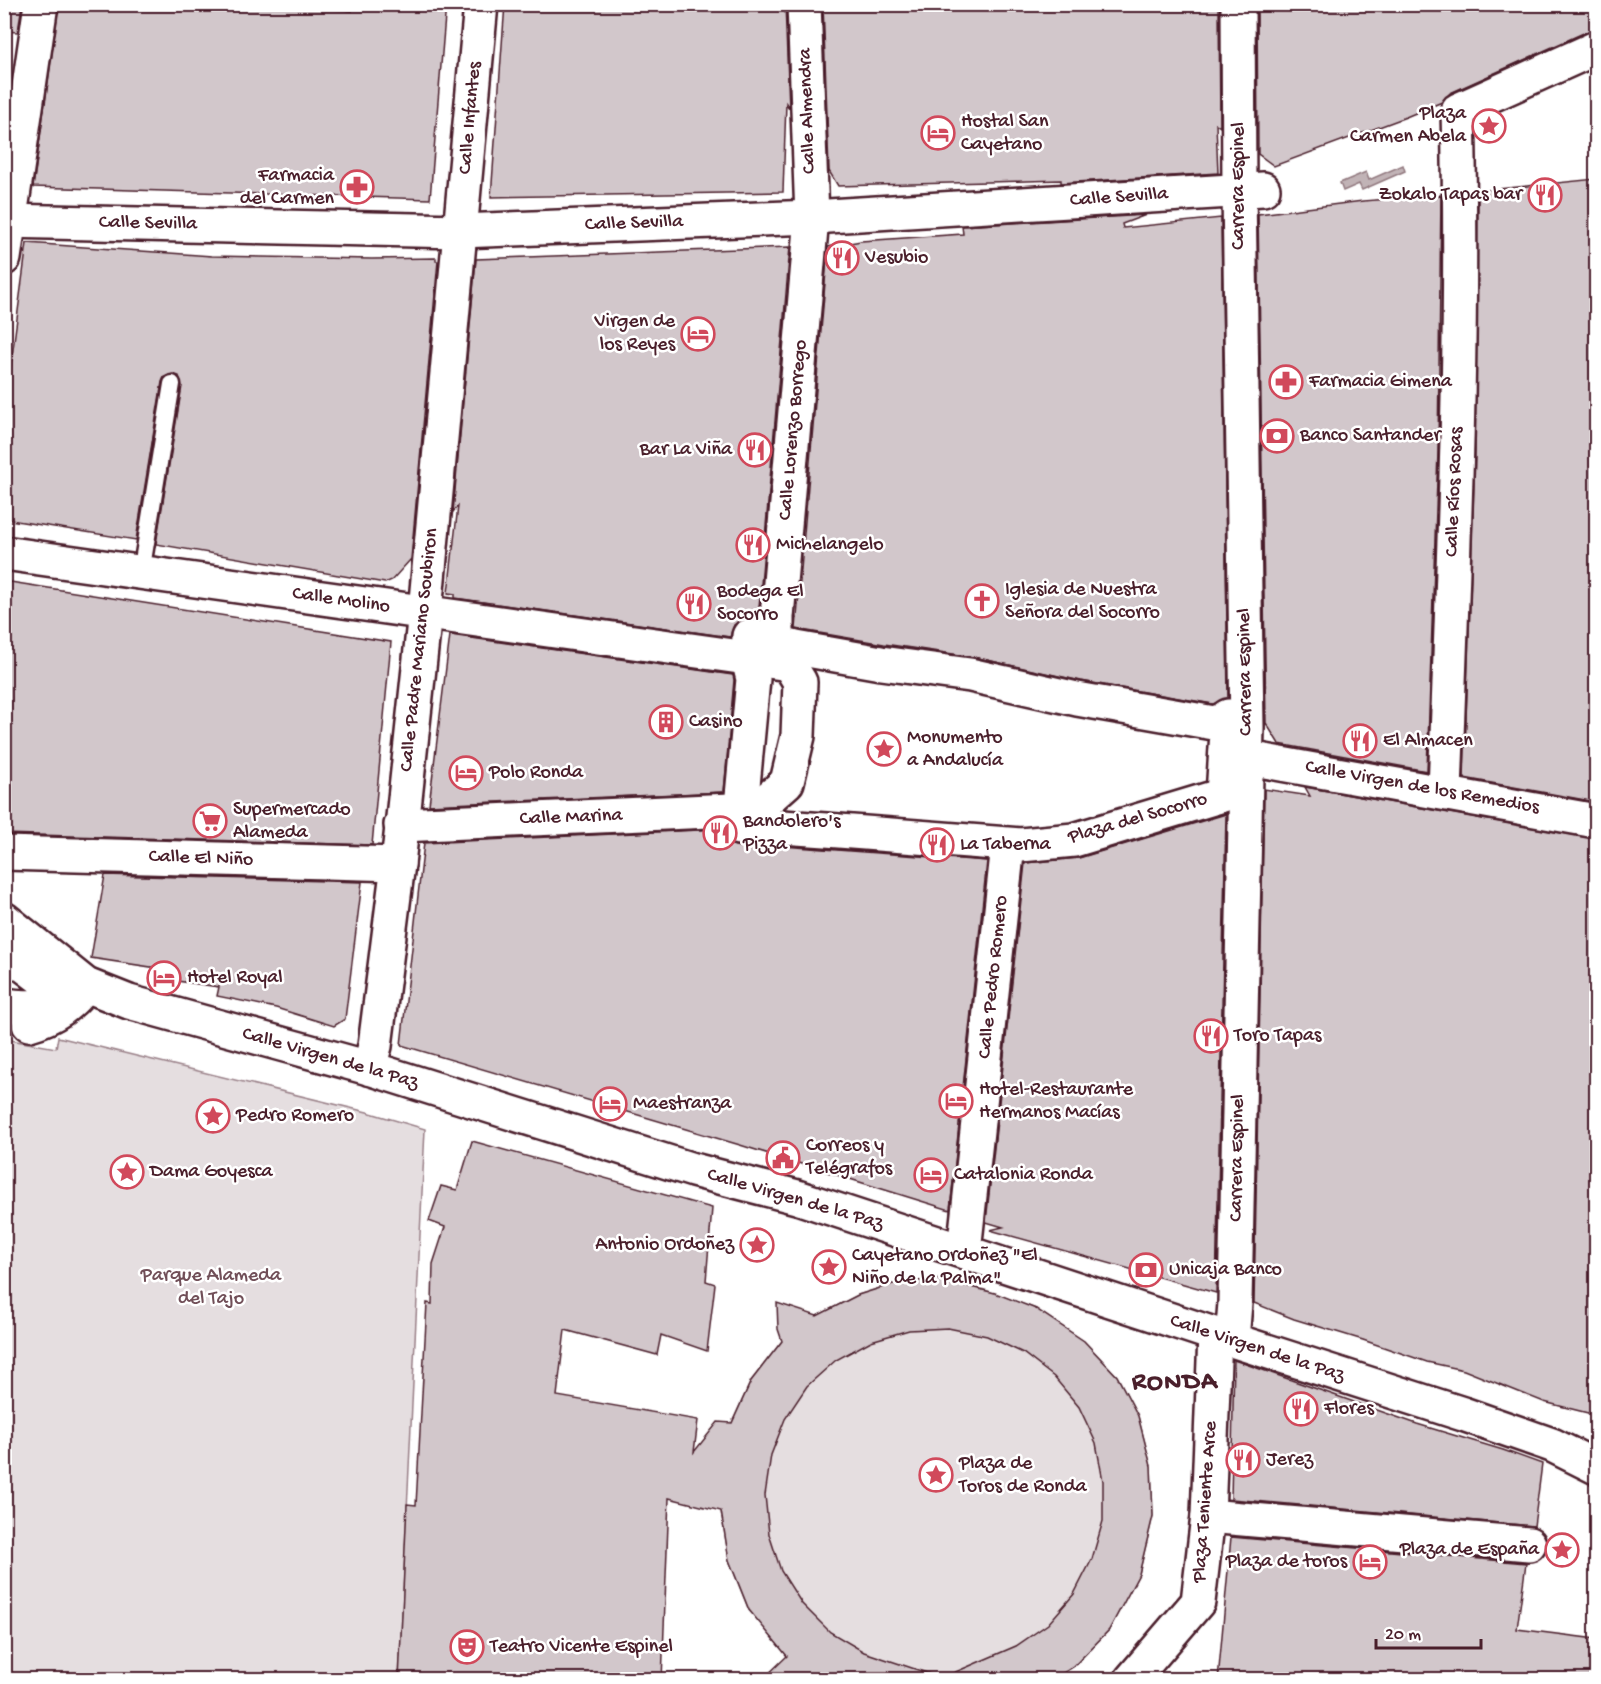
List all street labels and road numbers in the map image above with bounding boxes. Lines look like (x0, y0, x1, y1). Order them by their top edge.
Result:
street label: Calle Almendra (794, 47, 822, 174)
street label: Calle Infantes (455, 60, 487, 175)
street label: Carrera Espinel (1228, 122, 1251, 250)
street label: Calle Sevilla (1069, 183, 1170, 213)
street label: Calle Sevilla (584, 211, 685, 237)
street label: Calle Sevilla (99, 212, 198, 236)
street label: Calle Lorenzo Borrego (775, 339, 813, 521)
street label: Calle Ríos Rosas (1441, 426, 1469, 557)
street label: Calle Padre Mariano Soubiron (396, 527, 444, 773)
street label: Calle Molino (291, 583, 391, 619)
street label: Carrera Espinel (1233, 608, 1259, 736)
street label: Calle Virgen de los Remedios (1303, 756, 1541, 820)
street label: Plaza del Socorro (1065, 788, 1210, 850)
street label: Calle Marina (519, 805, 624, 831)
street label: Calle El Niño (148, 846, 254, 872)
street label: Calle Pedro Romero (974, 894, 1014, 1060)
street label: Calle Virgen de la Paz (239, 1023, 422, 1095)
street label: Carrera Espinel (1225, 1094, 1251, 1222)
street label: Calle Virgen de la Paz (704, 1164, 887, 1236)
street label: Calle Virgen de la Paz (1167, 1310, 1348, 1388)
street label: Plaza Teniente Arce (1189, 1420, 1223, 1585)

